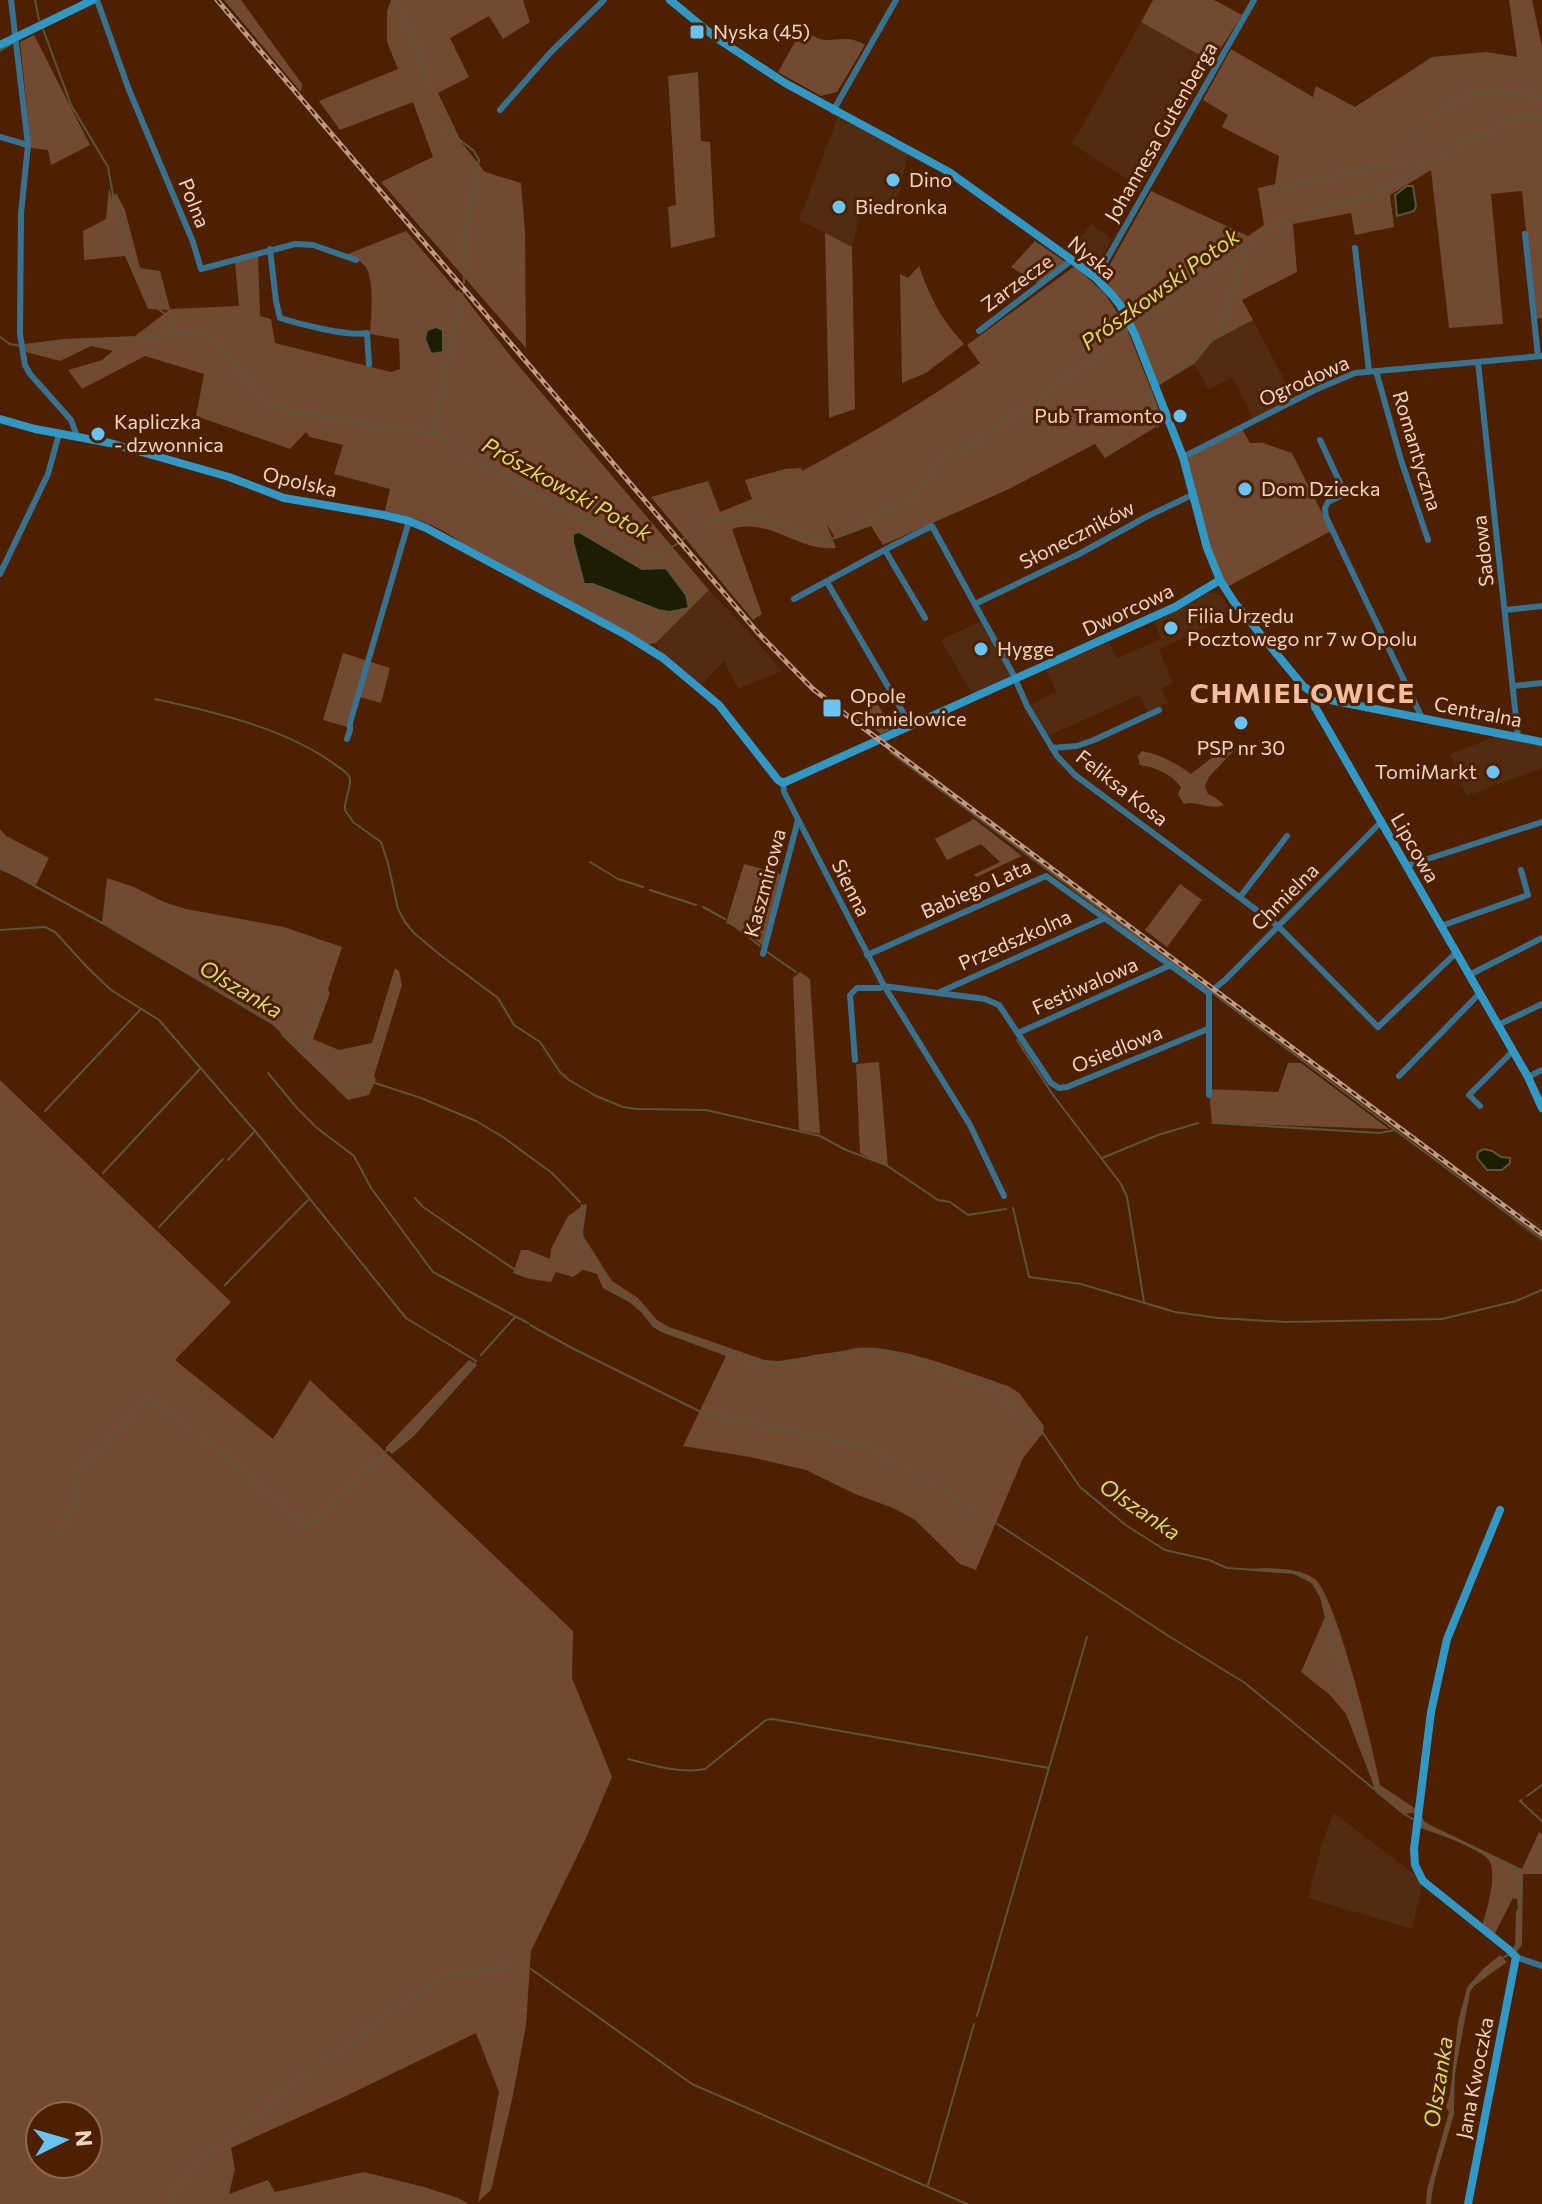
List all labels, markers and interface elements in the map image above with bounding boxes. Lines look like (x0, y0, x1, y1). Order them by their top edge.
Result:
place label: Nyska (45) (713, 19, 810, 43)
marker: Nyska (45) (688, 23, 706, 41)
street label: Johannesa Gutenberga (1099, 37, 1222, 226)
place label: Dino (909, 167, 952, 191)
marker: Dino (884, 171, 902, 189)
street label: Polna (174, 174, 216, 231)
place label: Biedronka (855, 194, 948, 218)
marker: Biedronka (830, 198, 848, 216)
water label: Prószkowski Potok (1075, 221, 1245, 355)
street label: Nyska (1064, 230, 1122, 284)
street label: Zarzecze (976, 248, 1057, 316)
street label: Ogrodowa (1255, 350, 1352, 411)
street label: Romantyczna (1388, 388, 1448, 514)
place label: Pub Tramonto (1034, 403, 1164, 427)
marker: Pub Tramonto (1171, 407, 1189, 425)
place label: Kapliczka - dzwonnica (114, 409, 224, 456)
marker: Kapliczka - dzwonnica (89, 425, 107, 443)
water label: Prószkowski Potok (478, 431, 658, 547)
street label: Opolska (261, 461, 340, 501)
place label: Dom Dziecka (1261, 476, 1381, 500)
marker: Dom Dziecka (1236, 480, 1254, 498)
street label: Słoneczników (1015, 495, 1138, 573)
street label: Sadowa (1466, 514, 1498, 588)
street label: Dworcowa (1078, 578, 1177, 641)
place label: Filia Urzędu Pocztowego nr 7 w Opolu (1187, 603, 1417, 650)
marker: Filia Urzędu Pocztowego nr 7 w Opolu (1162, 619, 1180, 637)
place label: Hygge (997, 636, 1054, 660)
marker: Hygge (972, 640, 990, 658)
district label: CHMIELOWICE (1190, 675, 1416, 709)
place label: Opole Chmielowice (850, 683, 967, 730)
street label: Centralna (1432, 691, 1524, 731)
marker: Opole Chmielowice (821, 697, 843, 719)
marker: PSP nr 30 (1232, 714, 1250, 732)
place label: PSP nr 30 (1197, 735, 1285, 759)
street label: Feliksa Kosa (1072, 744, 1173, 831)
place label: TomiMarkt (1375, 759, 1477, 783)
marker: TomiMarkt (1484, 763, 1502, 781)
street label: Lipcowa (1386, 809, 1445, 886)
street label: Kaszmirowa (738, 826, 790, 939)
street label: Babiego Lata (917, 853, 1034, 923)
street label: Sienna (827, 855, 876, 920)
street label: Chmielna (1246, 858, 1323, 935)
street label: Przedszkolna (954, 904, 1075, 975)
street label: Festiwalowa (1028, 951, 1141, 1019)
water label: Olszanka (195, 953, 288, 1024)
street label: Osiedlowa (1068, 1019, 1165, 1077)
water label: Olszanka (1095, 1472, 1186, 1546)
street label: Jana Kwoczka (1450, 2015, 1498, 2141)
water label: Olszanka (1417, 2034, 1458, 2129)
north arrow (24, 2100, 104, 2180)
text: N (70, 2129, 99, 2148)

